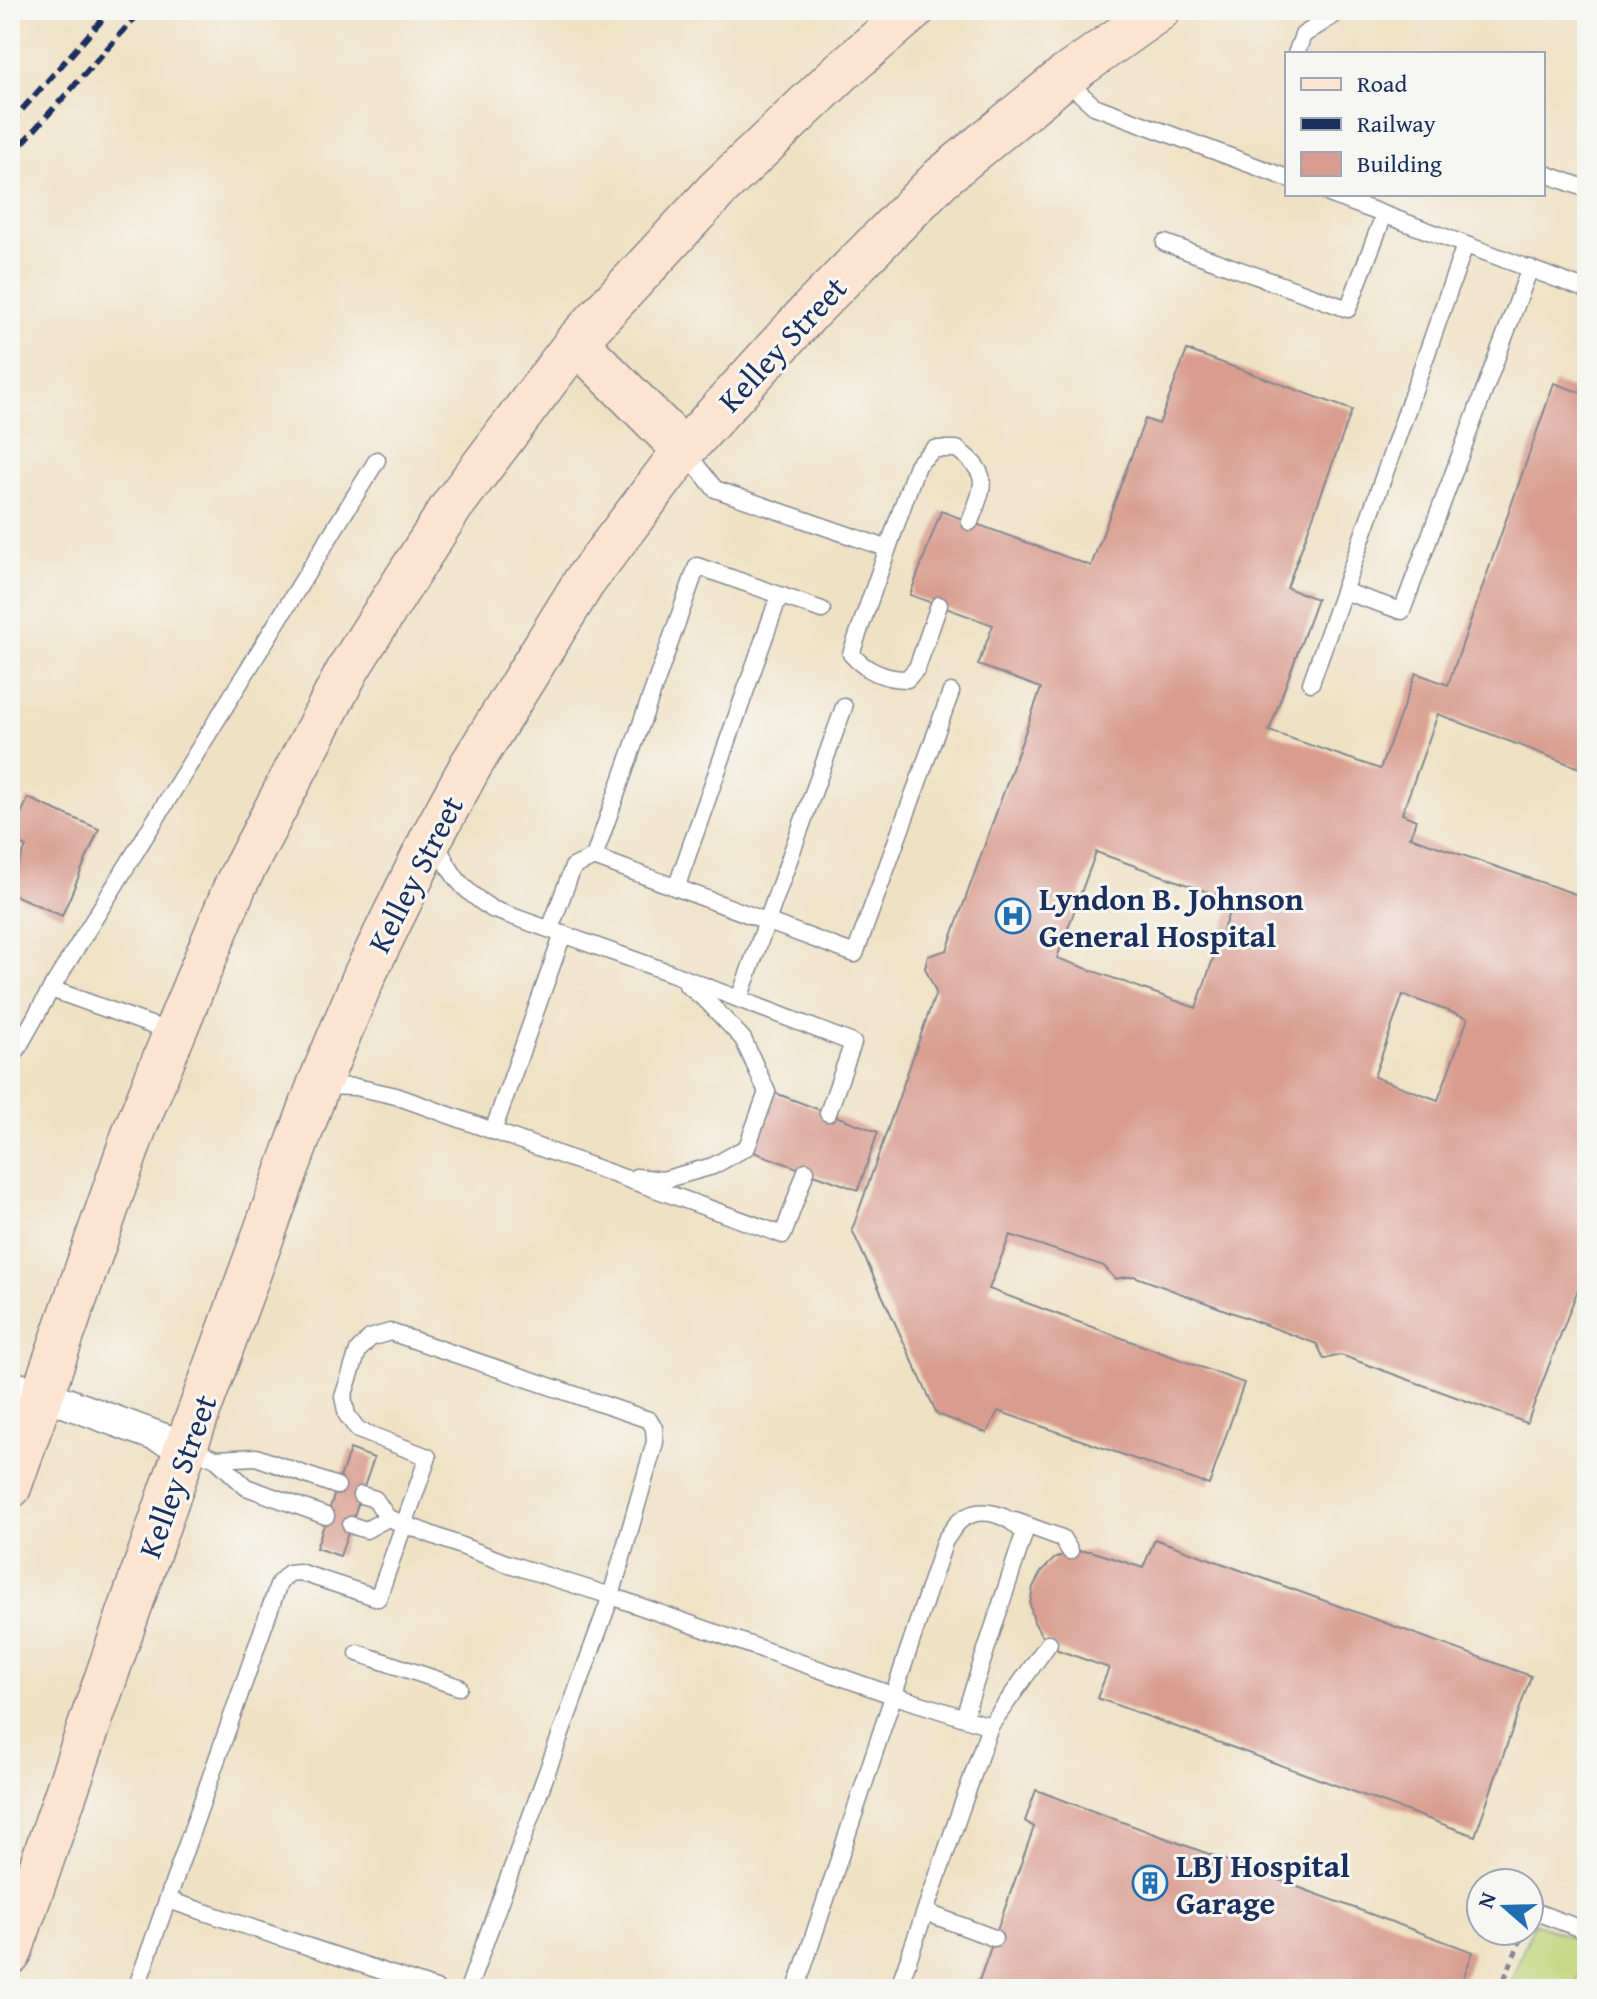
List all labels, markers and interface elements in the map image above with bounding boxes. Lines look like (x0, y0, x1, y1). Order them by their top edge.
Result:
legend (1285, 52, 1545, 196)
text: Road (1357, 66, 1407, 101)
text: Railway (1357, 106, 1436, 141)
text: Building (1357, 146, 1442, 181)
street label: Kelley Street (707, 265, 857, 423)
street label: Kelley Street (355, 787, 475, 961)
place label: Lyndon B. Johnson General Hospital (1039, 875, 1304, 959)
hospital icon: Lyndon B. Johnson General Hospital (994, 897, 1032, 935)
street label: Kelley Street (126, 1388, 228, 1564)
place label: LBJ Hospital Garage (1176, 1842, 1350, 1926)
building icon: LBJ Hospital Garage (1131, 1864, 1169, 1902)
north arrow (1465, 1867, 1545, 1947)
text: N (1469, 1888, 1504, 1913)

